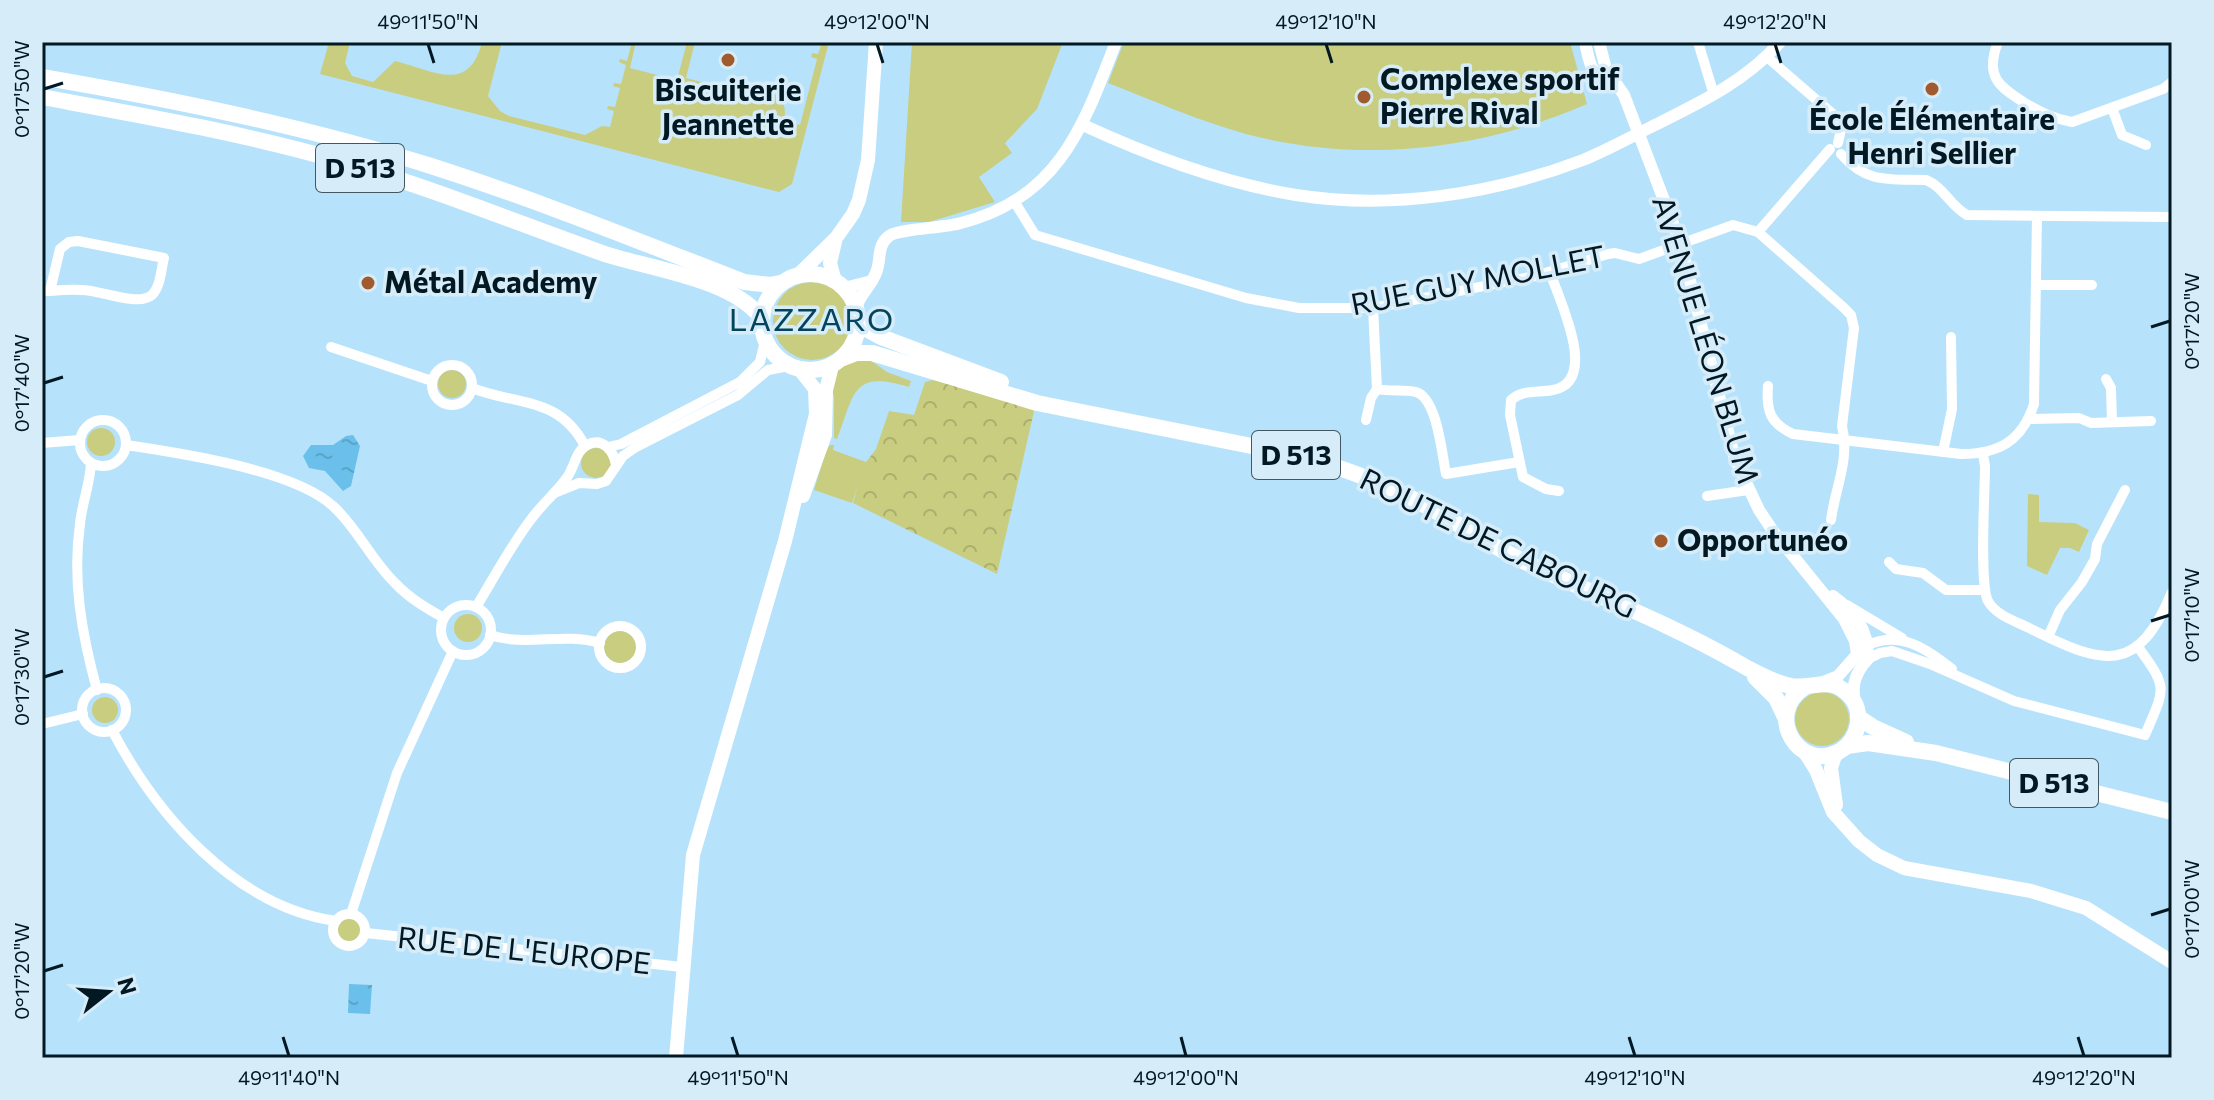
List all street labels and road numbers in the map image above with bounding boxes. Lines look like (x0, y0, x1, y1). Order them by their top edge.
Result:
road number: D 513 (316, 144, 404, 192)
street label: AVENUE LÉON BLUM (1646, 191, 1769, 488)
street label: RUE GUY MOLLET (1347, 236, 1608, 321)
road number: D 513 (1252, 431, 1340, 479)
street label: ROUTE DE CABOURG (1355, 459, 1643, 625)
road number: D 513 (2010, 759, 2098, 807)
street label: RUE DE L'EUROPE (396, 917, 653, 980)

